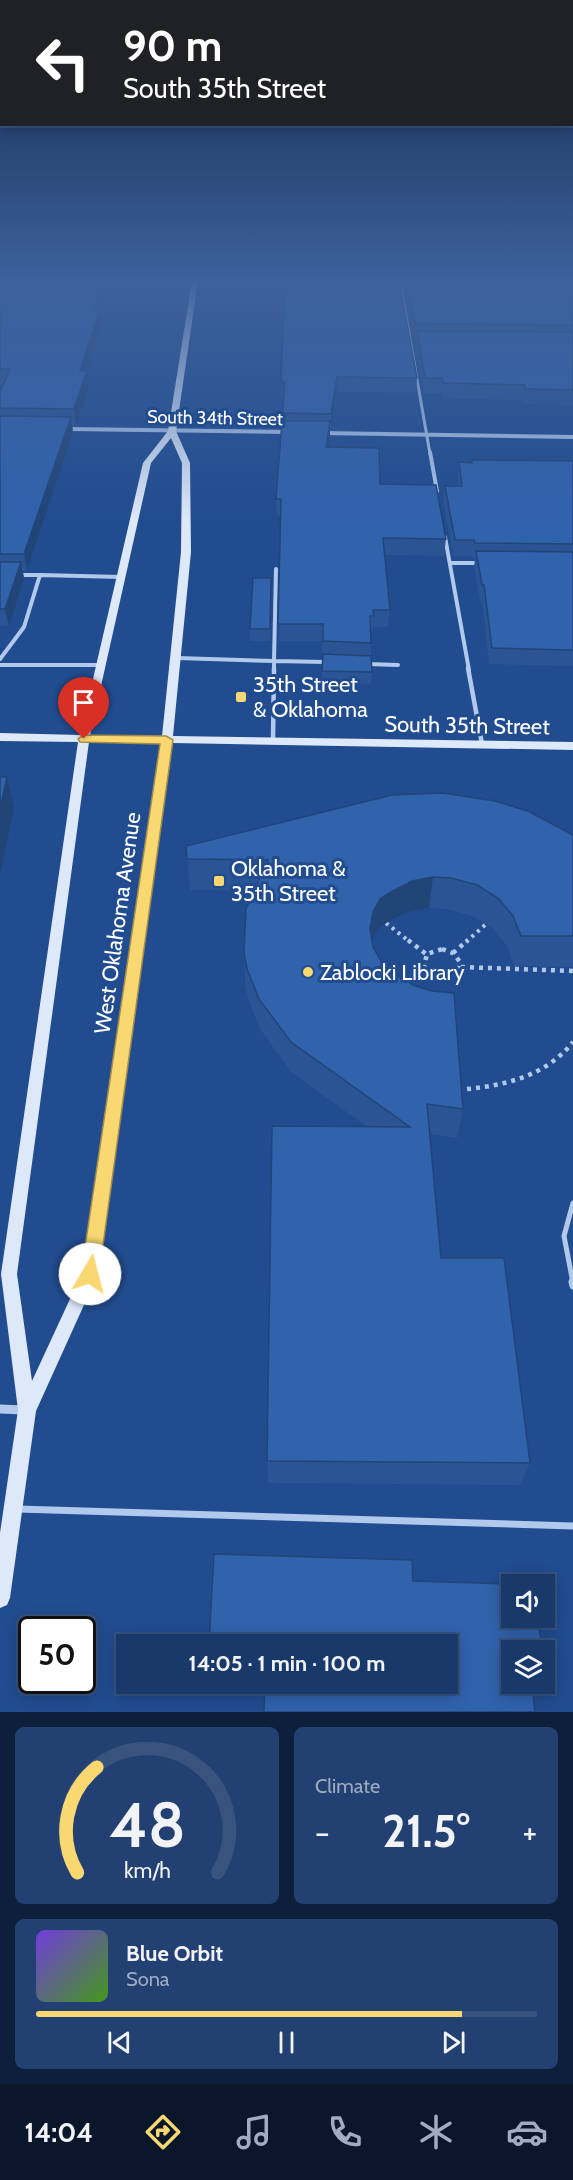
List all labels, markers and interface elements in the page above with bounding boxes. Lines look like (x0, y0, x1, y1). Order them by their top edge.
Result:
text: 90 m (123, 20, 222, 72)
icon: left (24, 24, 102, 102)
text: South 35th Street (123, 72, 326, 105)
street label: South 34th Street (147, 406, 283, 430)
place label: 35th Street & Oklahoma (253, 671, 368, 723)
pin (58, 677, 109, 739)
icon: arrive (67, 686, 100, 719)
marker: 35th Street & Oklahoma (234, 690, 248, 704)
street label: South 35th Street (384, 711, 550, 740)
street label: West Oklahoma Avenue (89, 810, 146, 1036)
place label: Oklahoma & 35th Street (231, 855, 346, 907)
marker: Oklahoma & 35th Street (212, 874, 226, 888)
place label: Zablocki Library (320, 959, 465, 986)
marker: Zablocki Library (301, 965, 315, 979)
position arrow (58, 1242, 122, 1306)
map controls (501, 1574, 555, 1694)
button: sound (501, 1574, 555, 1628)
speed limit sign: 50 (18, 1616, 96, 1694)
button: layers (501, 1640, 555, 1694)
text: 14:05 · 1 min · 100 m (189, 1650, 385, 1677)
text: Climate (315, 1774, 380, 1798)
text: 48 (109, 1787, 185, 1863)
text: 21.5° (382, 1804, 470, 1858)
text: − (315, 1812, 330, 1852)
text: + (522, 1812, 537, 1852)
text: km/h (124, 1857, 170, 1883)
text: Blue Orbit (126, 1940, 223, 1967)
text: Sona (126, 1967, 169, 1991)
icon: previous (103, 2026, 136, 2059)
icon: pause (270, 2026, 303, 2059)
icon: next (437, 2026, 470, 2059)
icon: directions (142, 2111, 184, 2153)
icon: music (233, 2111, 275, 2153)
icon: phone (324, 2111, 366, 2153)
icon: climate (415, 2111, 457, 2153)
icon: car (506, 2111, 548, 2153)
text: 14:04 (25, 2116, 93, 2149)

